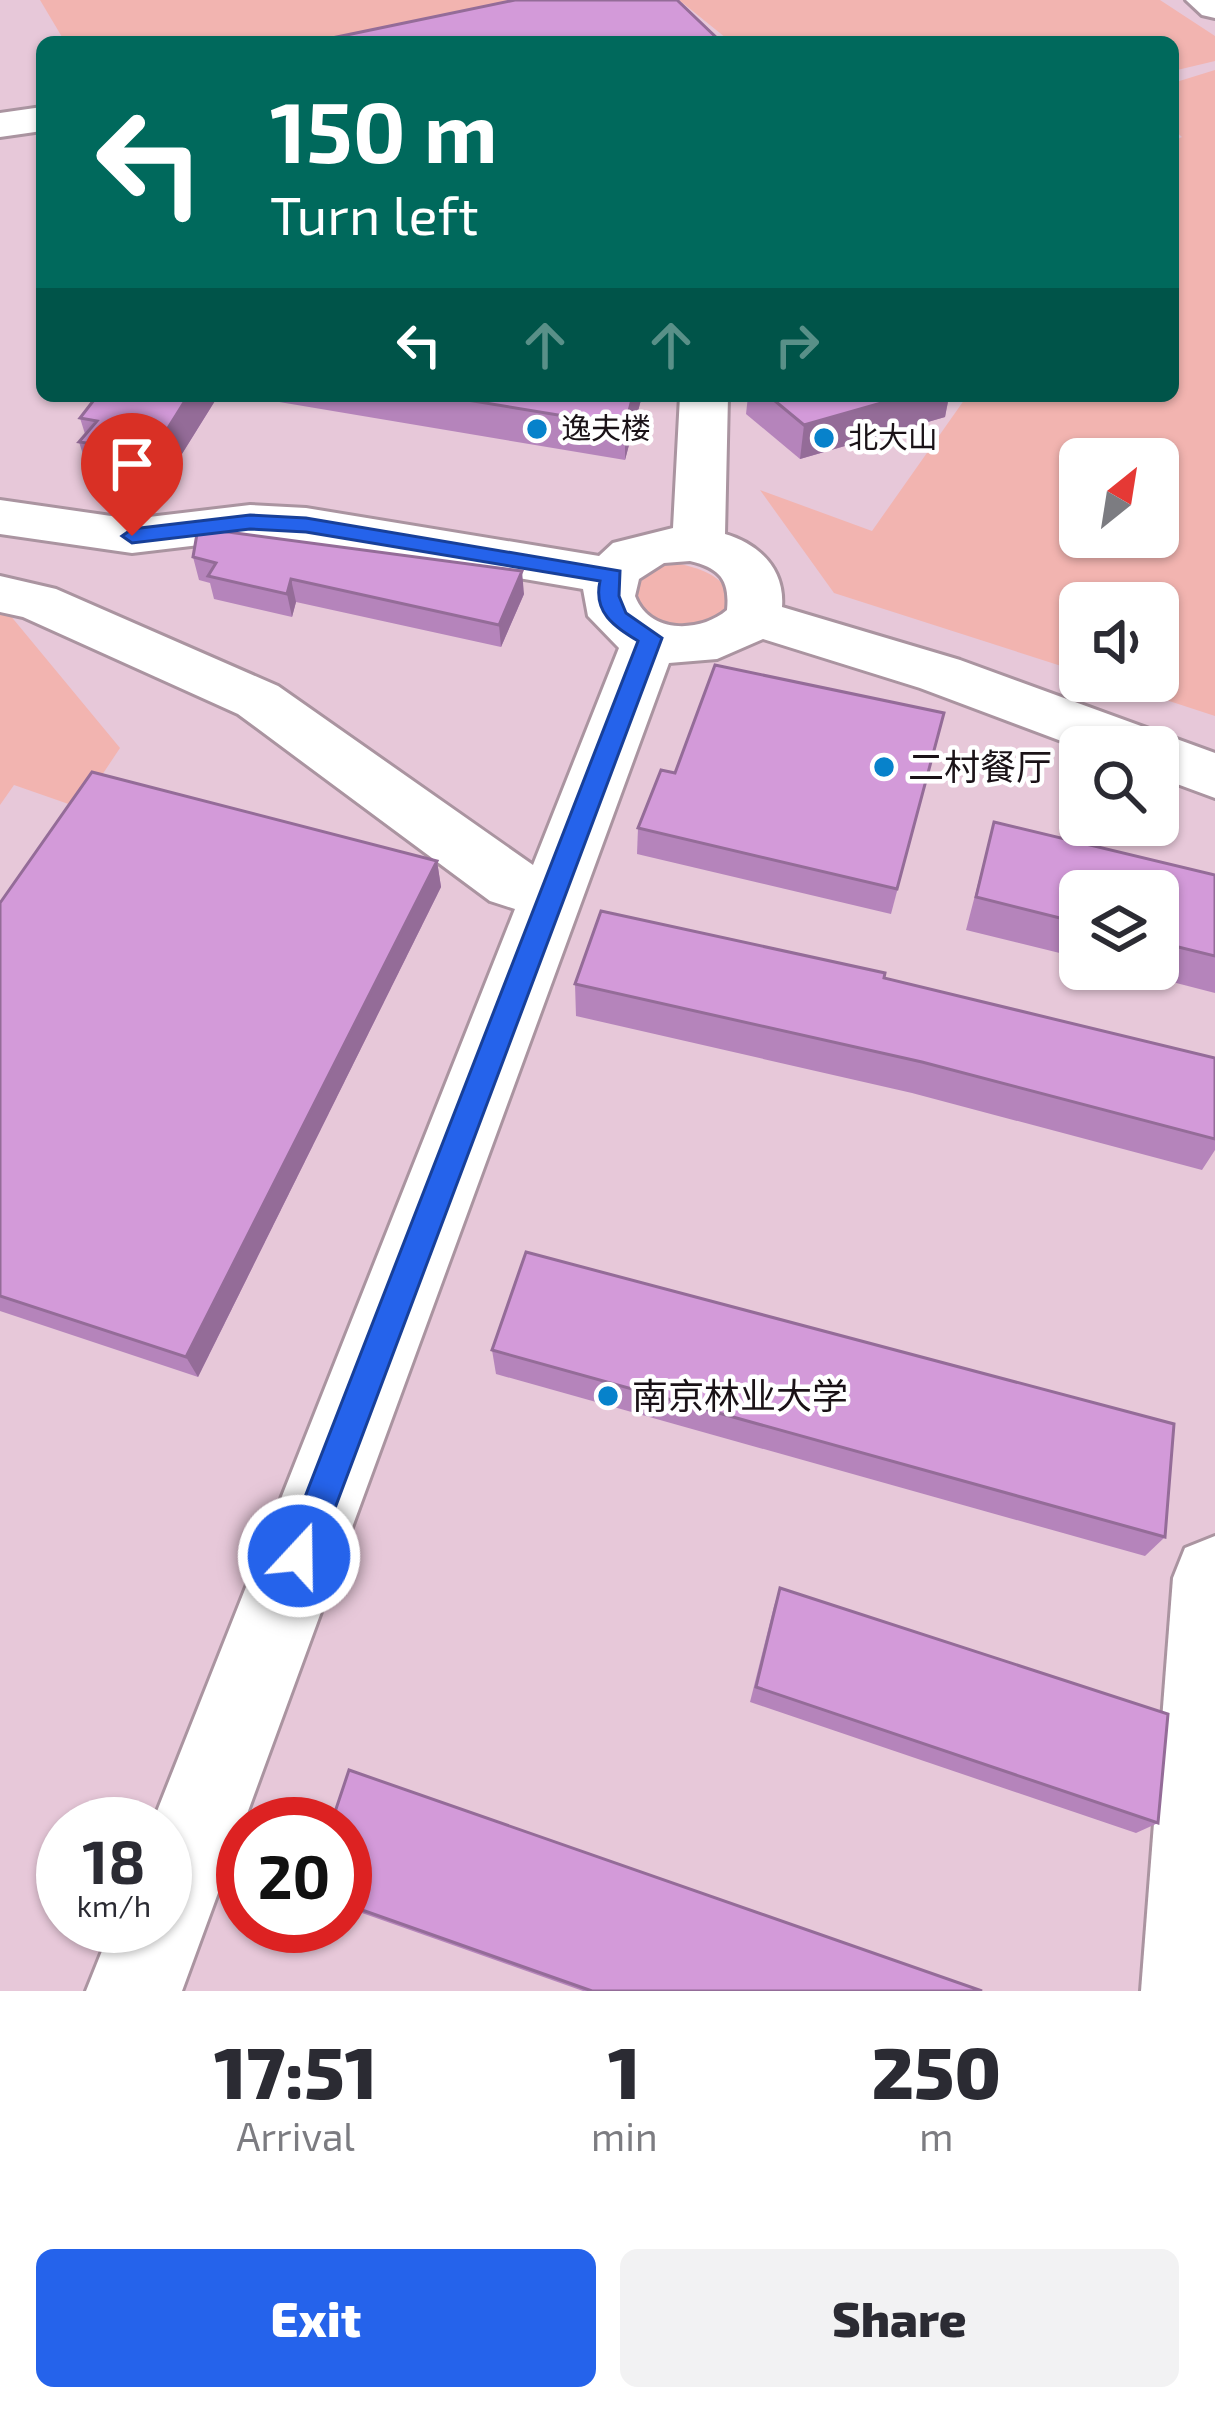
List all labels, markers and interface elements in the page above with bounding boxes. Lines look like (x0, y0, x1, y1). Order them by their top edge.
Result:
text: 150 m (270, 79, 498, 180)
icon: left (72, 84, 228, 240)
text: Turn left (270, 181, 479, 246)
icon: left (386, 312, 452, 378)
icon: ahead (512, 312, 578, 378)
icon: ahead (638, 312, 704, 378)
icon: right (764, 312, 830, 378)
place label: 逸夫楼 (561, 409, 651, 445)
pin (81, 413, 183, 536)
marker: 逸夫楼 (524, 416, 550, 442)
place label: 北大山 (848, 418, 938, 454)
marker: 北大山 (811, 425, 837, 451)
icon: arrive (99, 431, 165, 497)
north arrow (1059, 438, 1179, 558)
map controls (1059, 438, 1179, 990)
button: sound (1059, 582, 1179, 702)
button: search (1059, 726, 1179, 846)
place label: 二村餐厅 (908, 744, 1052, 787)
marker: 二村餐厅 (871, 754, 897, 780)
button: layers (1059, 870, 1179, 990)
place label: 南京林业大学 (632, 1373, 848, 1416)
marker: 南京林业大学 (595, 1383, 621, 1409)
position arrow (236, 1493, 362, 1619)
speed limit sign: 20 (216, 1797, 372, 1953)
text: 18 (82, 1824, 146, 1896)
text: km/h (77, 1887, 151, 1923)
text: 17:51 (214, 2027, 377, 2113)
text: 1 (608, 2027, 641, 2113)
text: 250 (872, 2027, 1001, 2113)
text: Arrival (236, 2112, 355, 2159)
text: min (591, 2112, 658, 2159)
text: m (919, 2112, 953, 2159)
button: Exit (36, 2249, 596, 2387)
button: Share (620, 2249, 1179, 2387)

